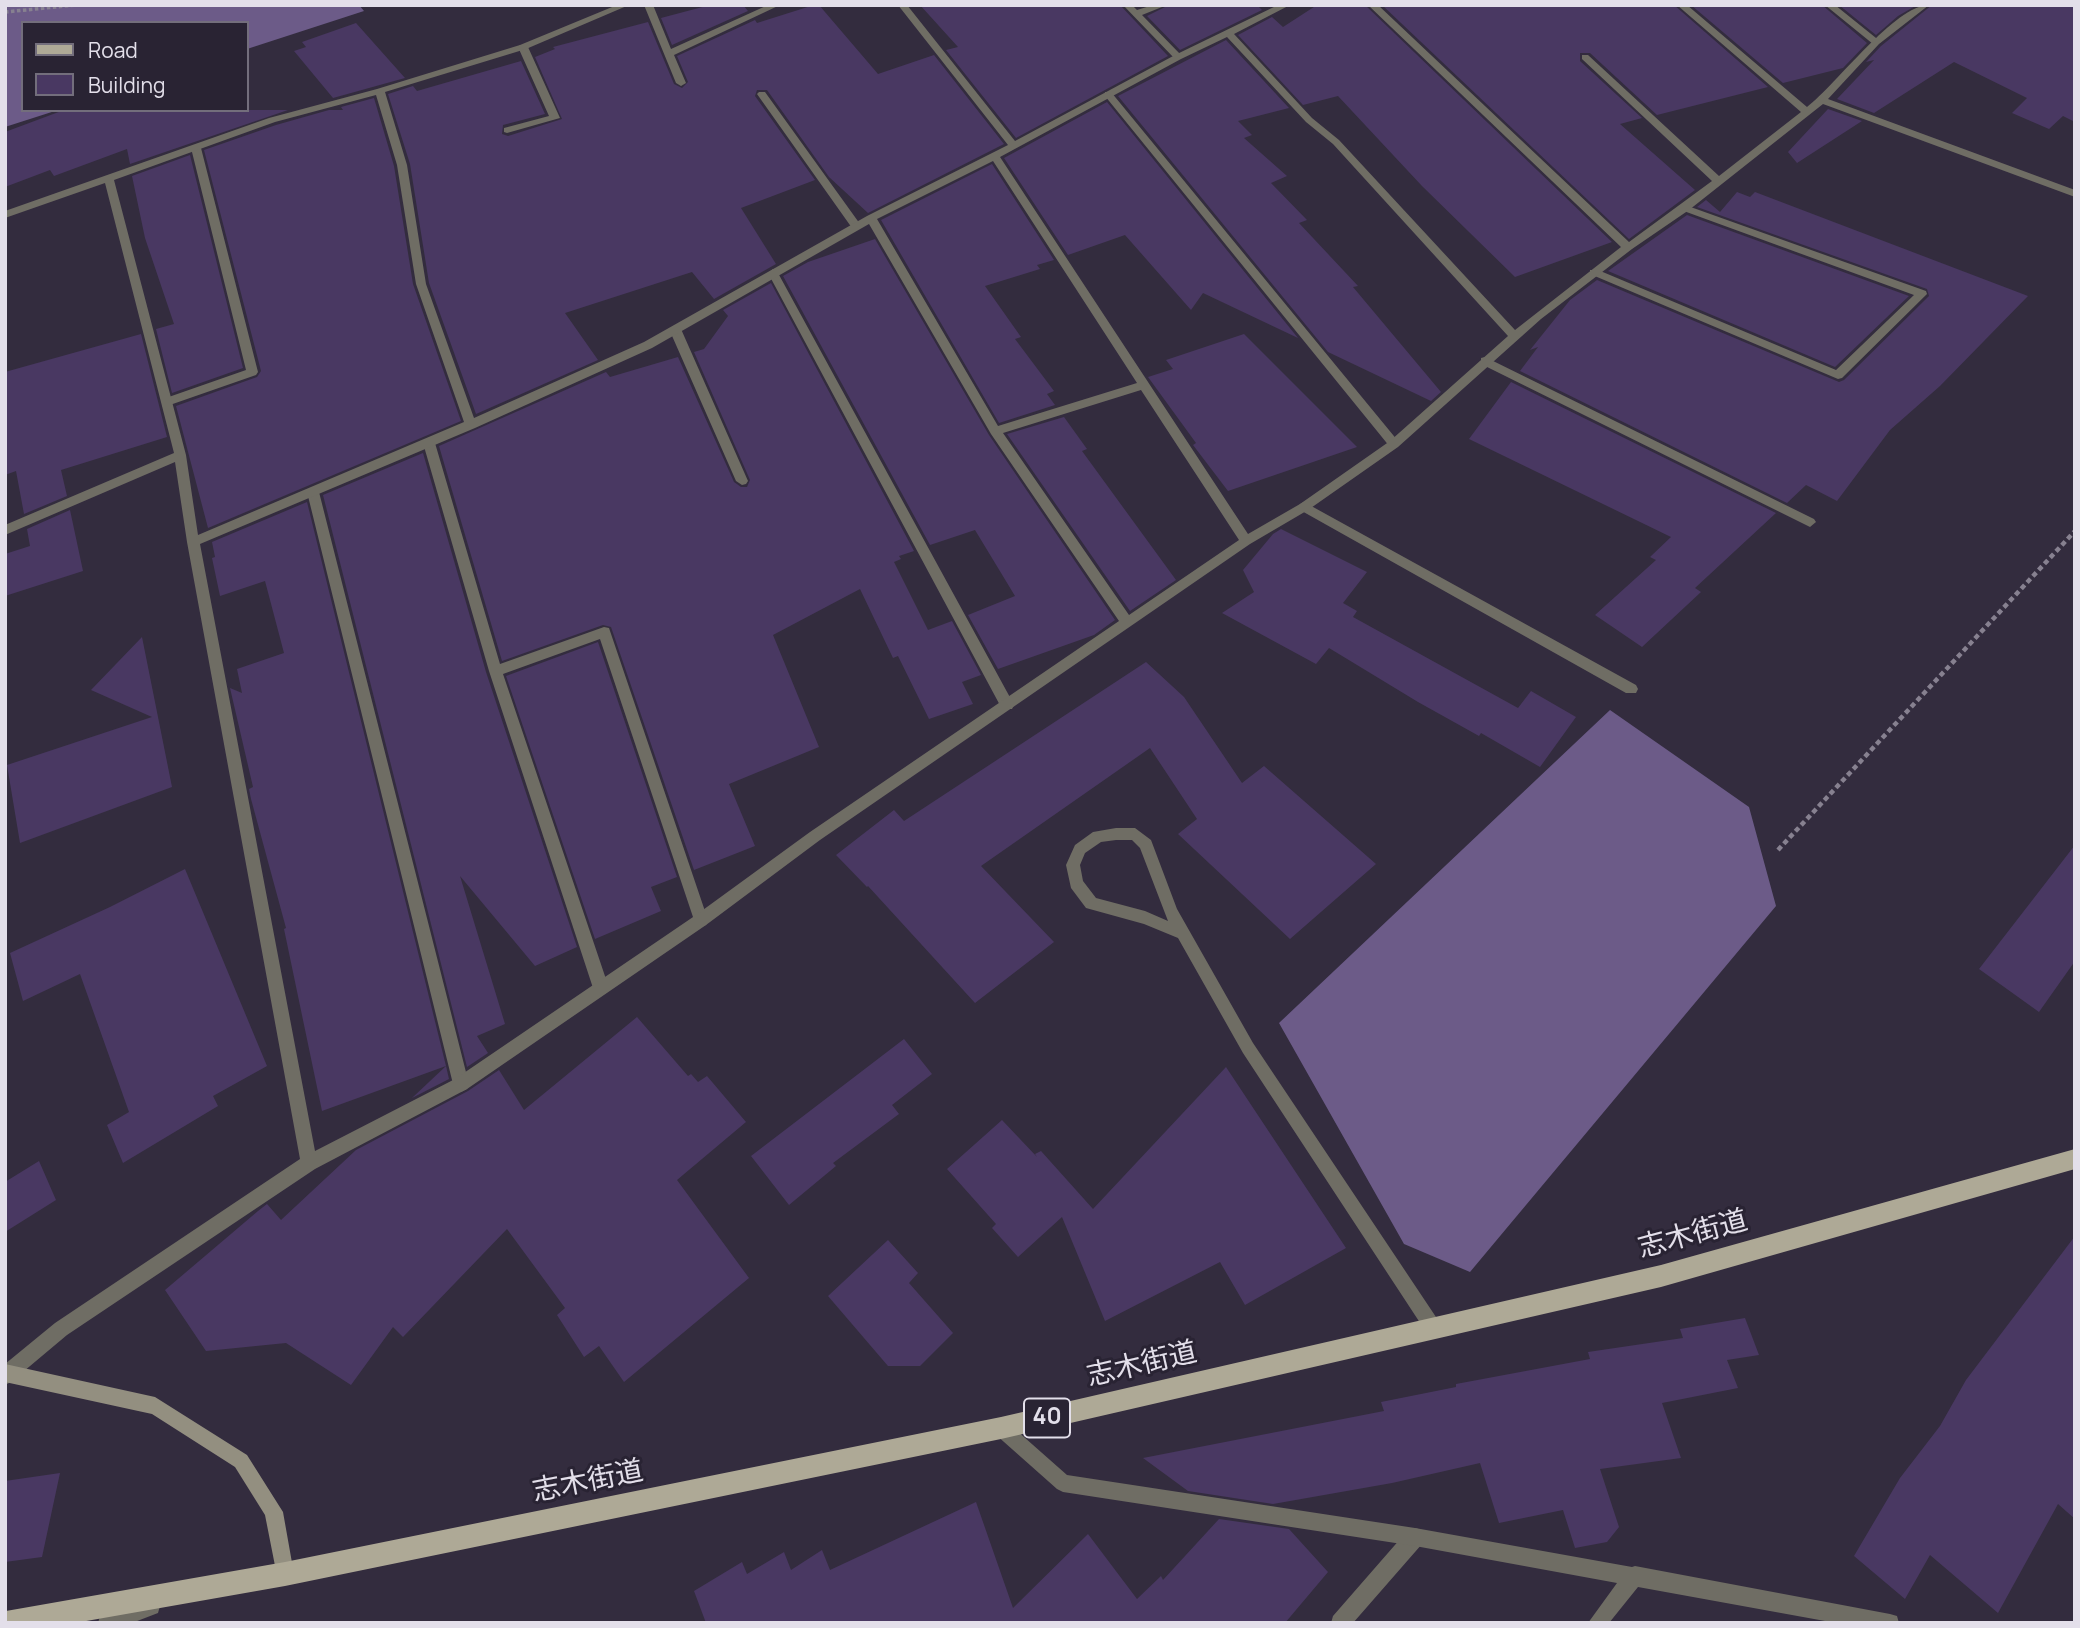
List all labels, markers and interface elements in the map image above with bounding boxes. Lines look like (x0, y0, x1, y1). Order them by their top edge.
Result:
legend (21, 21, 248, 112)
text: Road (88, 36, 138, 64)
text: Building (88, 71, 165, 99)
street label: 志木街道 (1635, 1204, 1751, 1266)
street label: 志木街道 (1084, 1336, 1200, 1394)
road number: 40 (1024, 1399, 1070, 1438)
street label: 志木街道 (530, 1455, 646, 1509)

